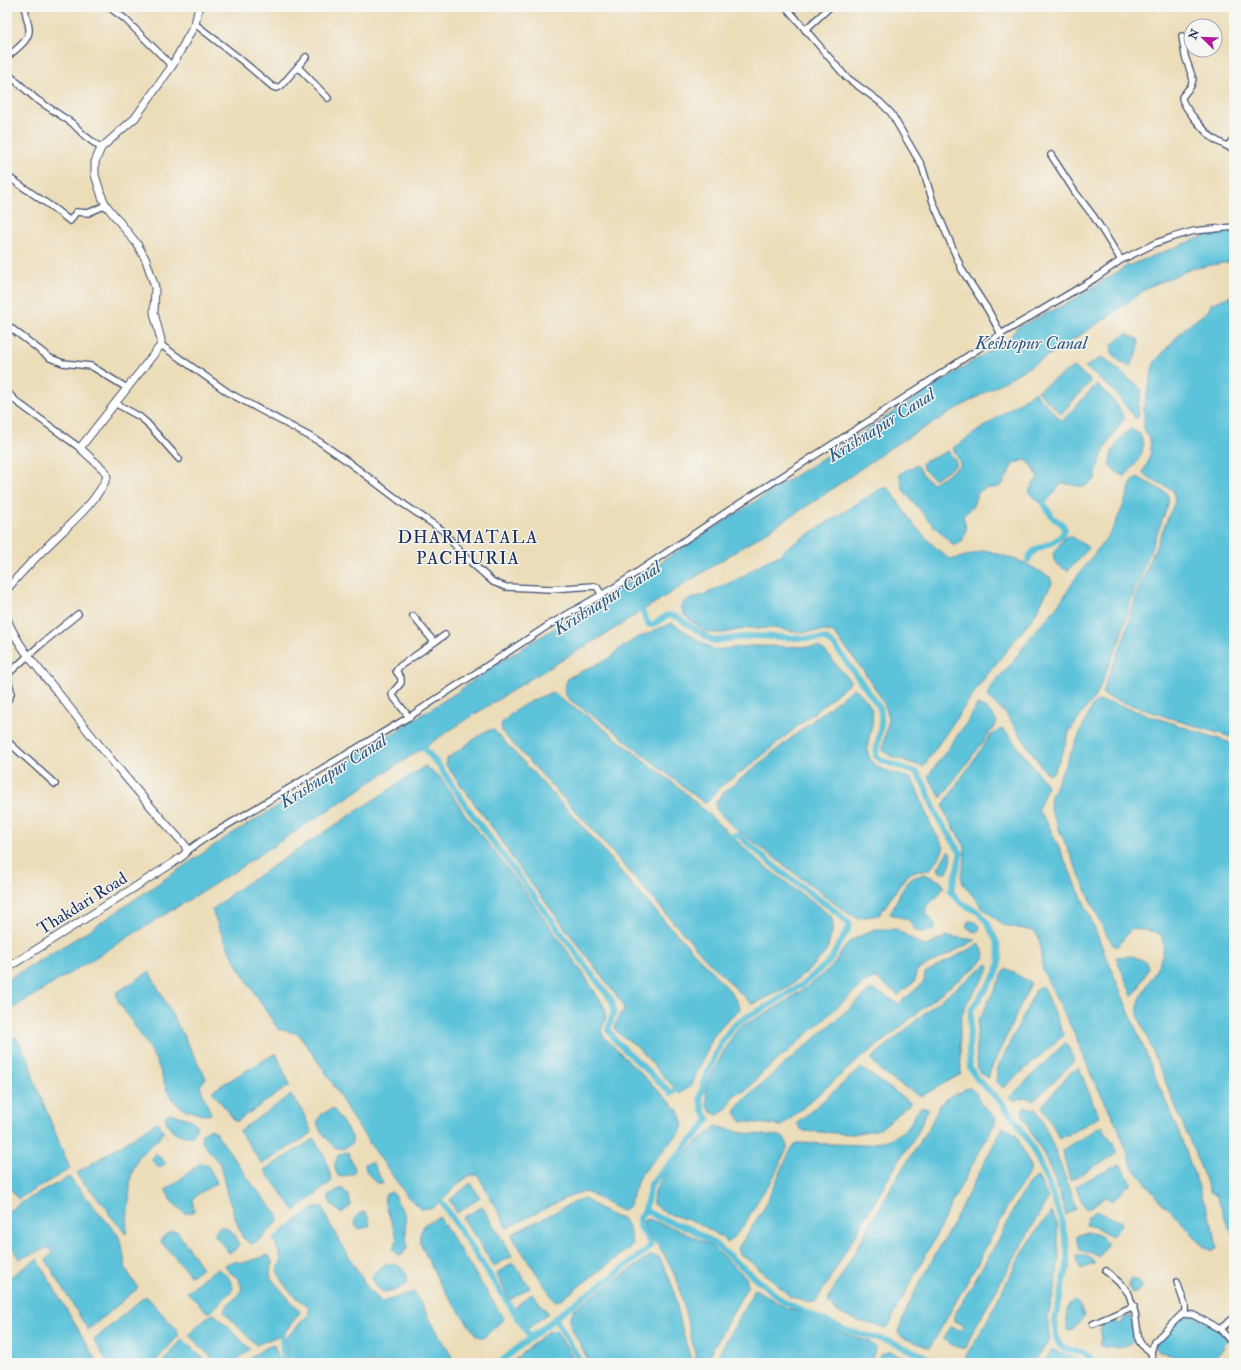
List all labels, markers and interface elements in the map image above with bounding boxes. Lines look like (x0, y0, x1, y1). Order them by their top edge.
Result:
north arrow (1183, 18, 1223, 58)
text: N (1186, 26, 1203, 42)
water label: Keshtopur Canal (974, 332, 1089, 355)
water label: Krishnapur Canal (822, 382, 941, 468)
district label: DHARMATALA PACHURIA (398, 526, 538, 570)
water label: Krishnapur Canal (548, 555, 667, 641)
water label: Krishnapur Canal (274, 728, 393, 814)
street label: Thakdari Road (34, 867, 131, 939)

